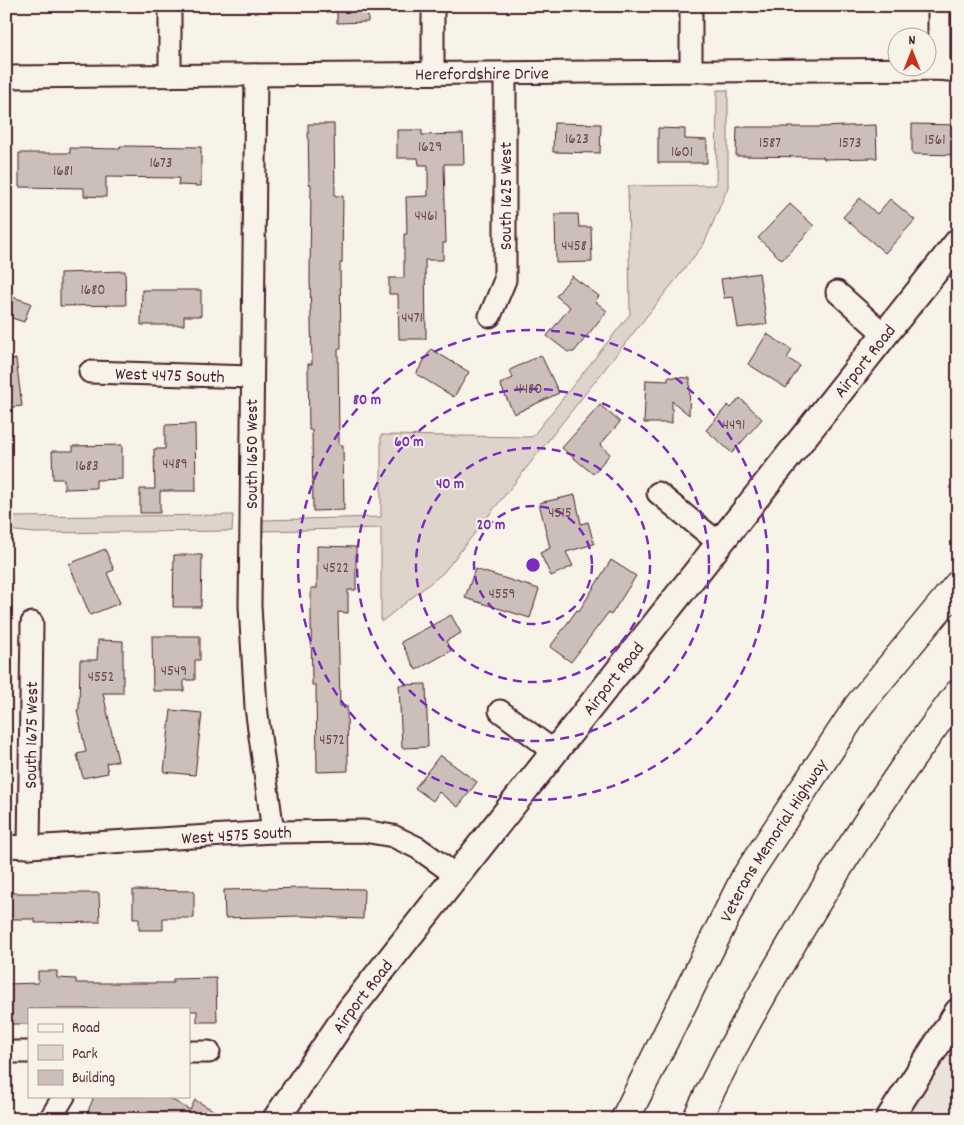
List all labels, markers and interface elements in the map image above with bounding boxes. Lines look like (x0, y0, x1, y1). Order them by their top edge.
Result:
north arrow (886, 28, 936, 78)
text: N (909, 31, 916, 51)
street label: Herefordshire Drive (415, 62, 549, 88)
house number: 1623 (565, 129, 589, 151)
house number: 1561 (925, 130, 945, 152)
house number: 1587 (759, 133, 781, 155)
house number: 1573 (839, 133, 861, 155)
house number: 1629 (418, 137, 442, 159)
street label: South 1625 West (495, 142, 520, 250)
house number: 1601 (671, 142, 693, 164)
house number: 1673 (149, 153, 173, 175)
house number: 1681 (53, 161, 73, 183)
house number: 4461 (414, 206, 438, 228)
house number: 4458 (561, 236, 587, 258)
house number: 1680 (81, 280, 105, 302)
house number: 4471 (401, 308, 423, 330)
street label: Airport Road (829, 320, 903, 404)
street label: West 4475 South (115, 363, 225, 391)
house number: 4480 (516, 379, 542, 401)
text: 80 m (353, 390, 381, 412)
street label: South 1650 West (241, 399, 266, 509)
house number: 4491 (723, 415, 745, 437)
text: 60 m (394, 432, 424, 454)
house number: 4489 (162, 454, 188, 476)
house number: 1683 (75, 456, 99, 478)
text: 40 m (436, 474, 464, 496)
house number: 4515 (548, 503, 572, 525)
text: 20 m (477, 515, 505, 537)
centre of rings (524, 556, 542, 574)
house number: 4522 (323, 558, 349, 580)
house number: 4559 (489, 584, 516, 606)
street label: Airport Road (578, 638, 652, 722)
house number: 4549 (161, 661, 187, 683)
house number: 4552 (88, 667, 114, 689)
street label: South 1675 West (20, 681, 46, 789)
house number: 4572 (319, 730, 345, 752)
street label: Veterans Memorial Highway (715, 754, 835, 927)
street label: West 4575 South (181, 822, 292, 853)
street label: Airport Road (328, 955, 400, 1040)
legend (28, 1008, 190, 1098)
text: Road (72, 1018, 100, 1040)
text: Park (72, 1044, 98, 1066)
text: Building (72, 1068, 115, 1090)

